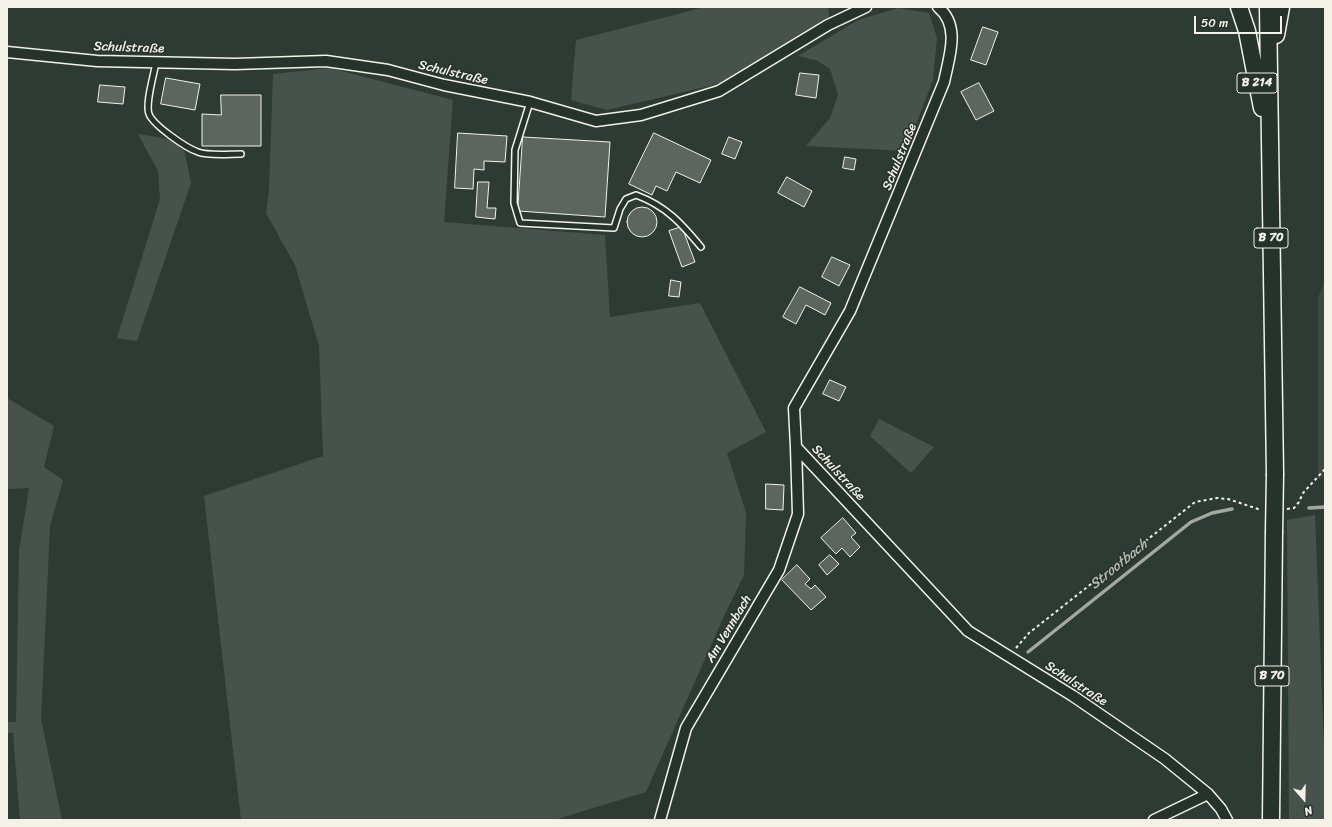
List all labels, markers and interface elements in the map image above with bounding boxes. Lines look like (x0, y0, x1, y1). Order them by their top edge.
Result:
scale bar (1196, 8, 1284, 34)
text: 50 m (1201, 12, 1228, 34)
street label: Schulstraße (93, 39, 165, 57)
street label: Schulstraße (417, 57, 489, 89)
road number: B 214 (1237, 73, 1277, 93)
street label: Schulstraße (879, 121, 921, 193)
road number: B 70 (1254, 228, 1288, 248)
street label: Schulstraße (808, 442, 868, 504)
water label: Strootbach (1087, 537, 1151, 593)
street label: Am Vennbach (703, 592, 755, 666)
street label: Schulstraße (1042, 658, 1110, 710)
road number: B 70 (1255, 666, 1289, 686)
north arrow (1284, 779, 1324, 819)
text: N (1301, 801, 1315, 821)

